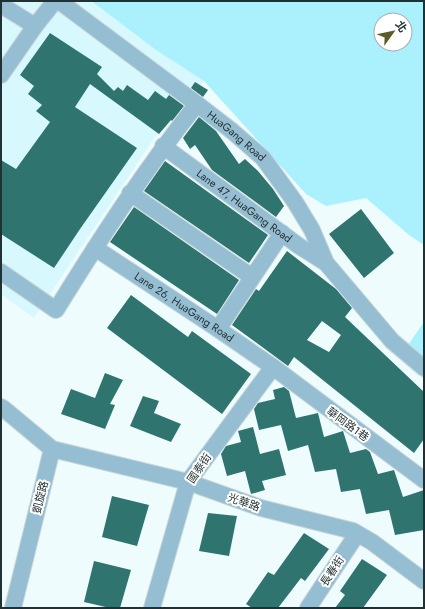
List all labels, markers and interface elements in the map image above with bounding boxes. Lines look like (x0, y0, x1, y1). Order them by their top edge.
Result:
north arrow (373, 12, 413, 52)
text: 北 (392, 18, 411, 36)
street label: HuaGang Road (204, 107, 269, 165)
street label: Lane 47, HuaGang Road (193, 165, 295, 246)
street label: Lane 26, HuaGang Road (131, 268, 237, 346)
street label: 華岡路1巷 (323, 403, 373, 445)
street label: 國泰街 (183, 450, 215, 486)
street label: 凱旋路 (28, 479, 52, 515)
street label: 光華路 (226, 489, 262, 515)
street label: 長春街 (316, 553, 348, 589)

